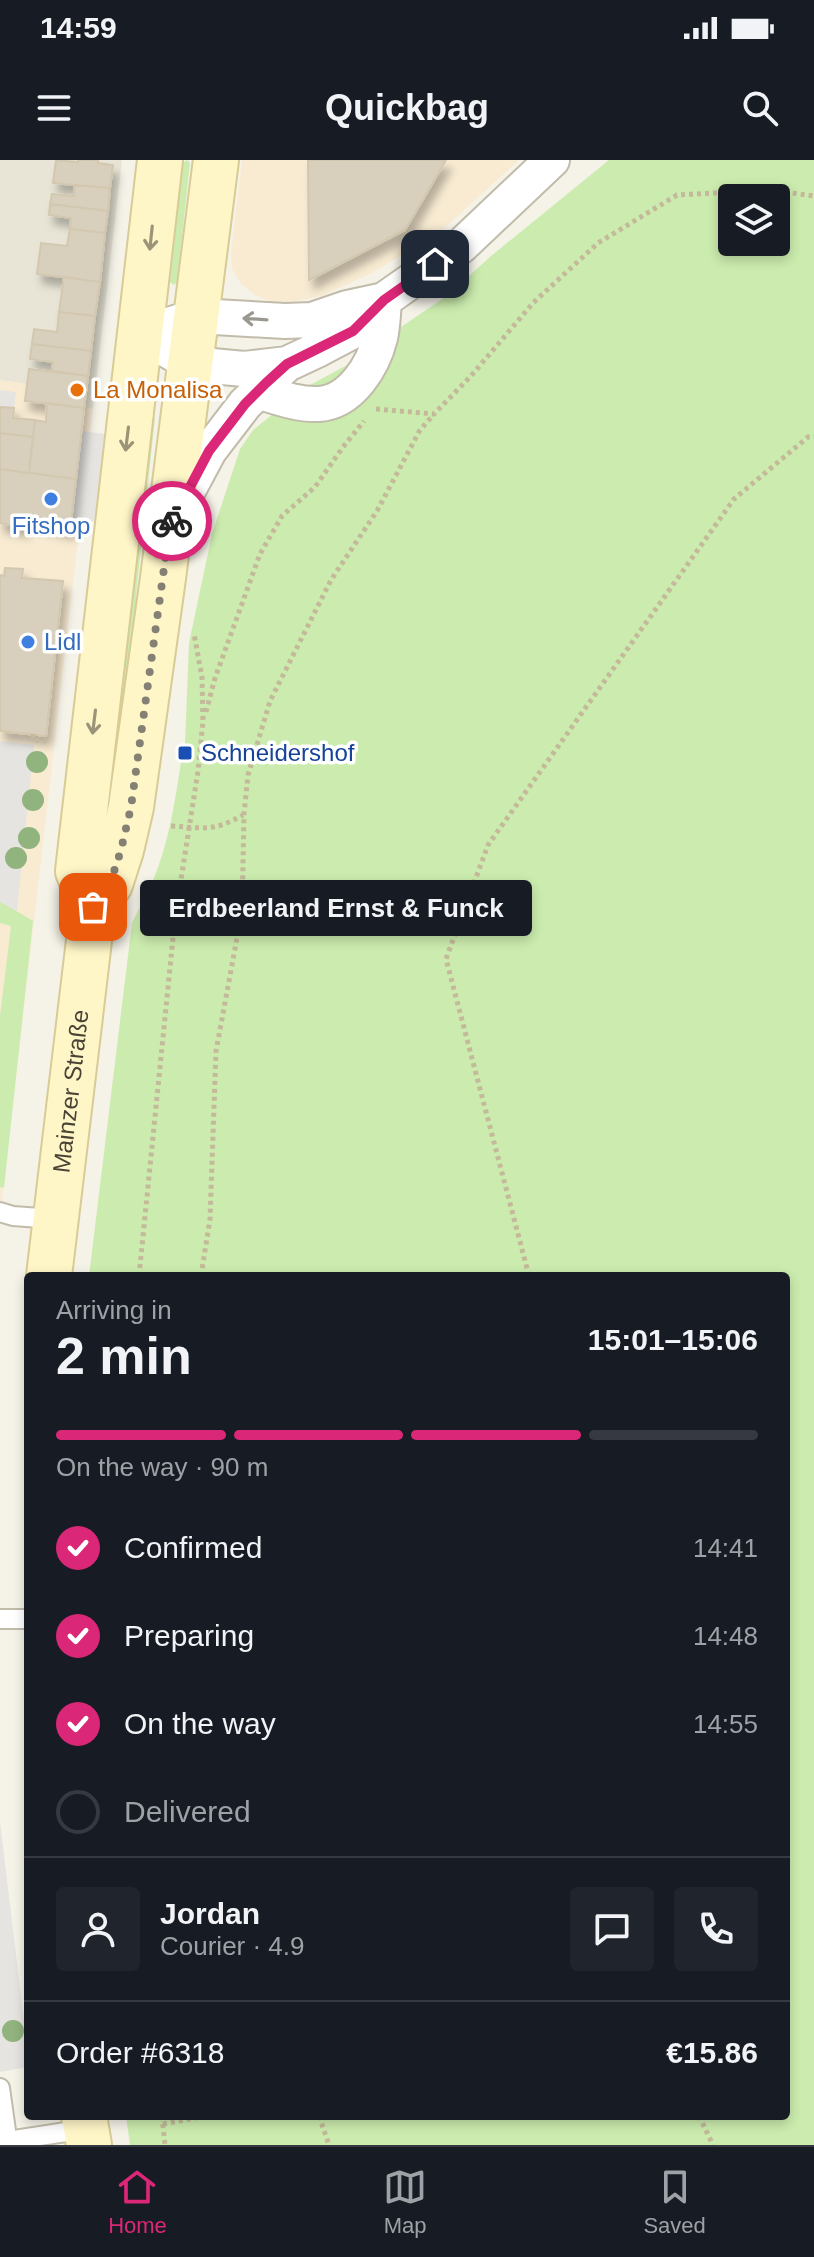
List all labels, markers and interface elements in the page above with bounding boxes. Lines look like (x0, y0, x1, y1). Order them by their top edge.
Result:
text: 14:59 (40, 11, 117, 44)
icon: menu (32, 86, 76, 130)
icon: search (738, 86, 782, 130)
text: Quickbag (325, 87, 489, 128)
map controls (718, 184, 790, 256)
button: layers (718, 184, 790, 256)
one-way arrow (143, 224, 158, 250)
pin (401, 230, 469, 298)
icon: home (413, 242, 457, 286)
one-way arrow (242, 312, 269, 327)
place label: La Monalisa (93, 376, 223, 403)
marker: La Monalisa (68, 381, 86, 399)
one-way arrow (119, 426, 134, 451)
courier (132, 481, 212, 561)
marker: Fitshop (42, 490, 60, 508)
icon: bike (150, 499, 194, 543)
place label: Fitshop (12, 512, 90, 539)
place label: Lidl (44, 628, 81, 655)
marker: Lidl (19, 633, 37, 651)
one-way arrow (87, 708, 102, 735)
place label: Schneidershof (201, 739, 355, 766)
marker: Schneidershof (176, 744, 194, 762)
pin (59, 873, 127, 941)
callout: Erdbeerland Ernst & Funck (141, 879, 533, 935)
icon: bag (71, 885, 115, 929)
text: Erdbeerland Ernst & Funck (168, 893, 504, 923)
street label: Mainzer Straße (47, 1008, 94, 1174)
text: Arriving in (56, 1295, 172, 1325)
text: 15:01–15:06 (588, 1323, 758, 1356)
text: 2 min (56, 1327, 192, 1385)
text: On the way · 90 m (56, 1452, 268, 1482)
icon: check (56, 1526, 100, 1570)
text: Confirmed (124, 1531, 262, 1564)
text: 14:41 (693, 1533, 758, 1563)
icon: check (56, 1614, 100, 1658)
text: Preparing (124, 1619, 254, 1652)
text: 14:48 (693, 1621, 758, 1651)
icon: check (56, 1702, 100, 1746)
text: On the way (124, 1707, 276, 1740)
text: 14:55 (693, 1709, 758, 1739)
text: Delivered (124, 1795, 251, 1828)
button: person (56, 1887, 140, 1971)
button: chat (570, 1887, 654, 1971)
button: phone (674, 1887, 758, 1971)
text: Jordan (160, 1897, 260, 1930)
text: Courier · 4.9 (160, 1931, 305, 1961)
text: Order #6318 (56, 2036, 224, 2069)
text: €15.86 (666, 2036, 758, 2069)
tab: Home (108, 2165, 167, 2239)
tab: Map (383, 2165, 427, 2239)
tab: Saved (643, 2165, 706, 2239)

